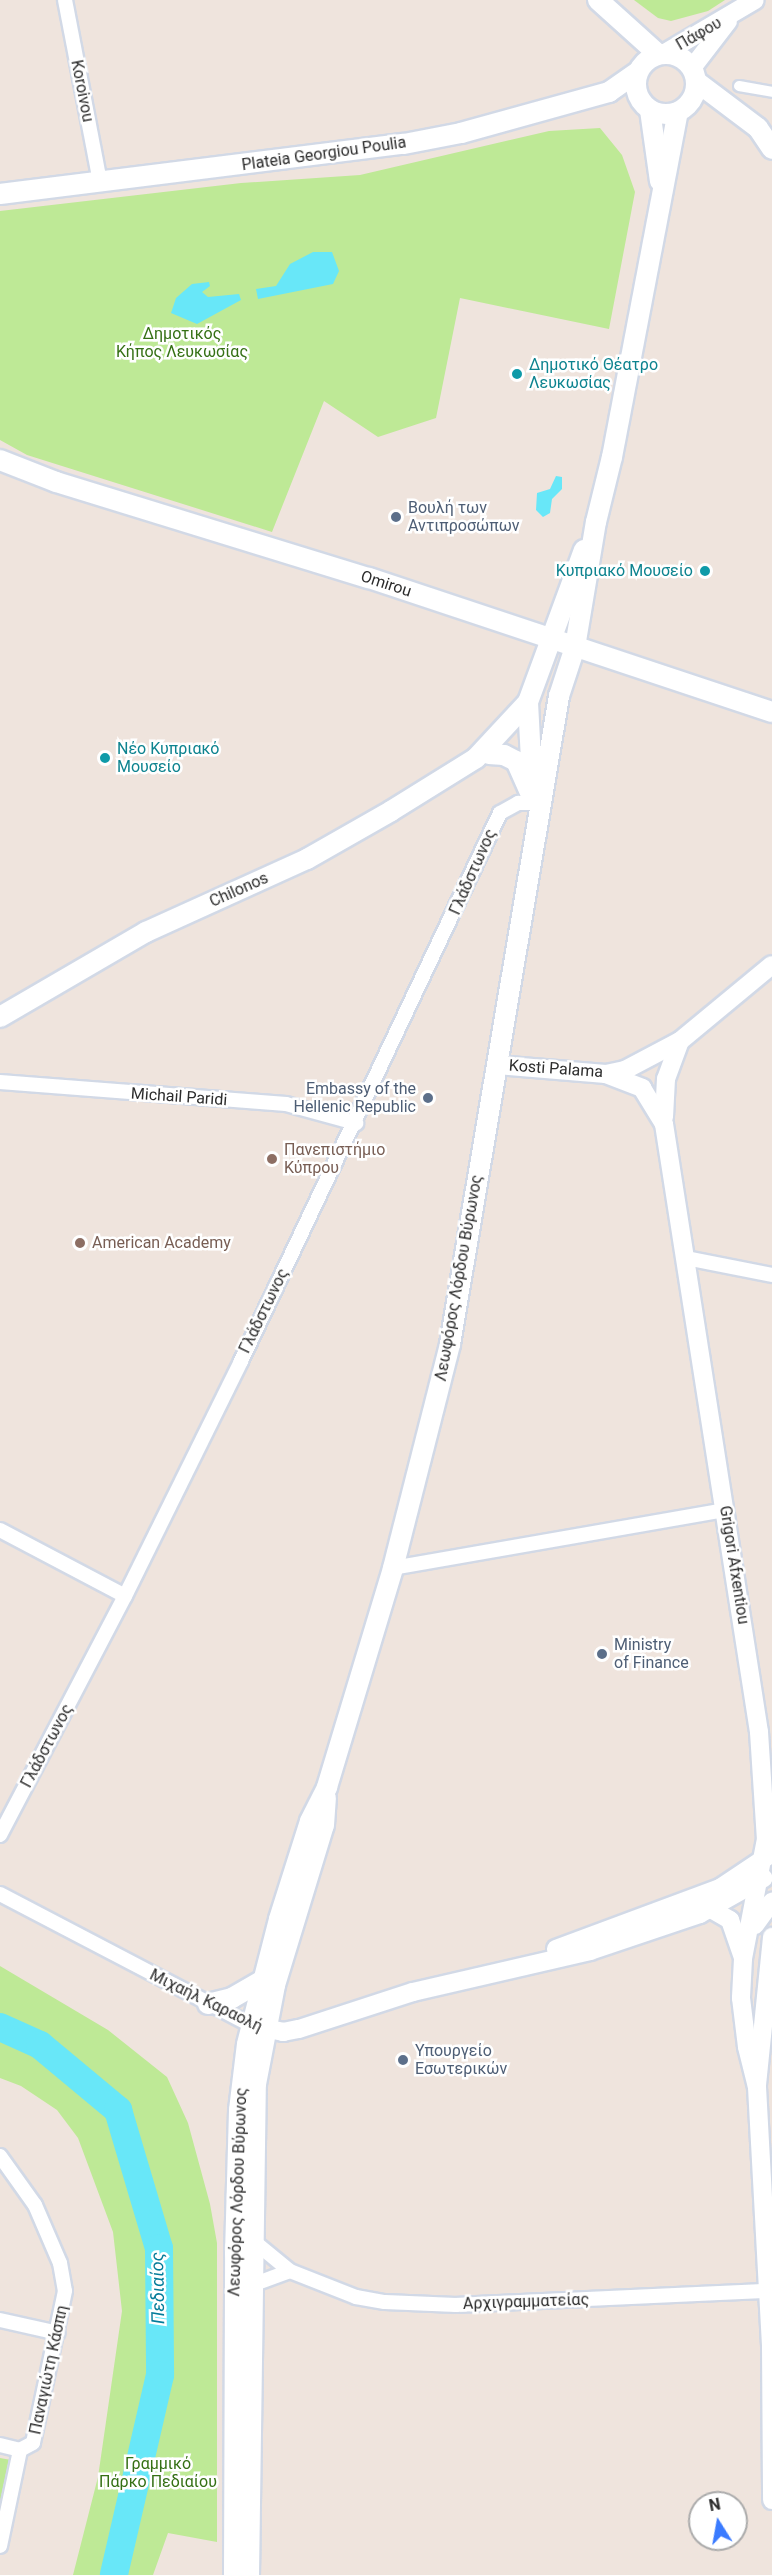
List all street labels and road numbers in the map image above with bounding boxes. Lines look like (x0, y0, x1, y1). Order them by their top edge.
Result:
street label: Πάφου (673, 13, 725, 55)
street label: Koroivou (67, 58, 97, 124)
street label: Plateia Georgiou Poulia (240, 133, 408, 175)
street label: Omirou (358, 567, 414, 601)
street label: Γλάδστωνος (446, 826, 500, 918)
street label: Chilonos (207, 869, 271, 911)
street label: Kosti Palama (508, 1056, 604, 1082)
street label: Michail Paridi (130, 1084, 228, 1110)
street label: Λεωφόρος Λόρδου Βύρωνος (431, 1173, 487, 1383)
street label: Γλάδστωνος (235, 1266, 293, 1356)
street label: Grigori Afxentiou (715, 1504, 753, 1626)
street label: Γλάδστωνος (17, 1701, 77, 1791)
street label: Μιχαήλ Καραολή (146, 1965, 266, 2037)
street label: Λεωφόρος Λόρδου Βύρωνος (225, 2087, 251, 2297)
street label: Αρχιγραμματείας (463, 2290, 589, 2314)
street label: Παναγιώτη Κάσπη (26, 2304, 72, 2436)

